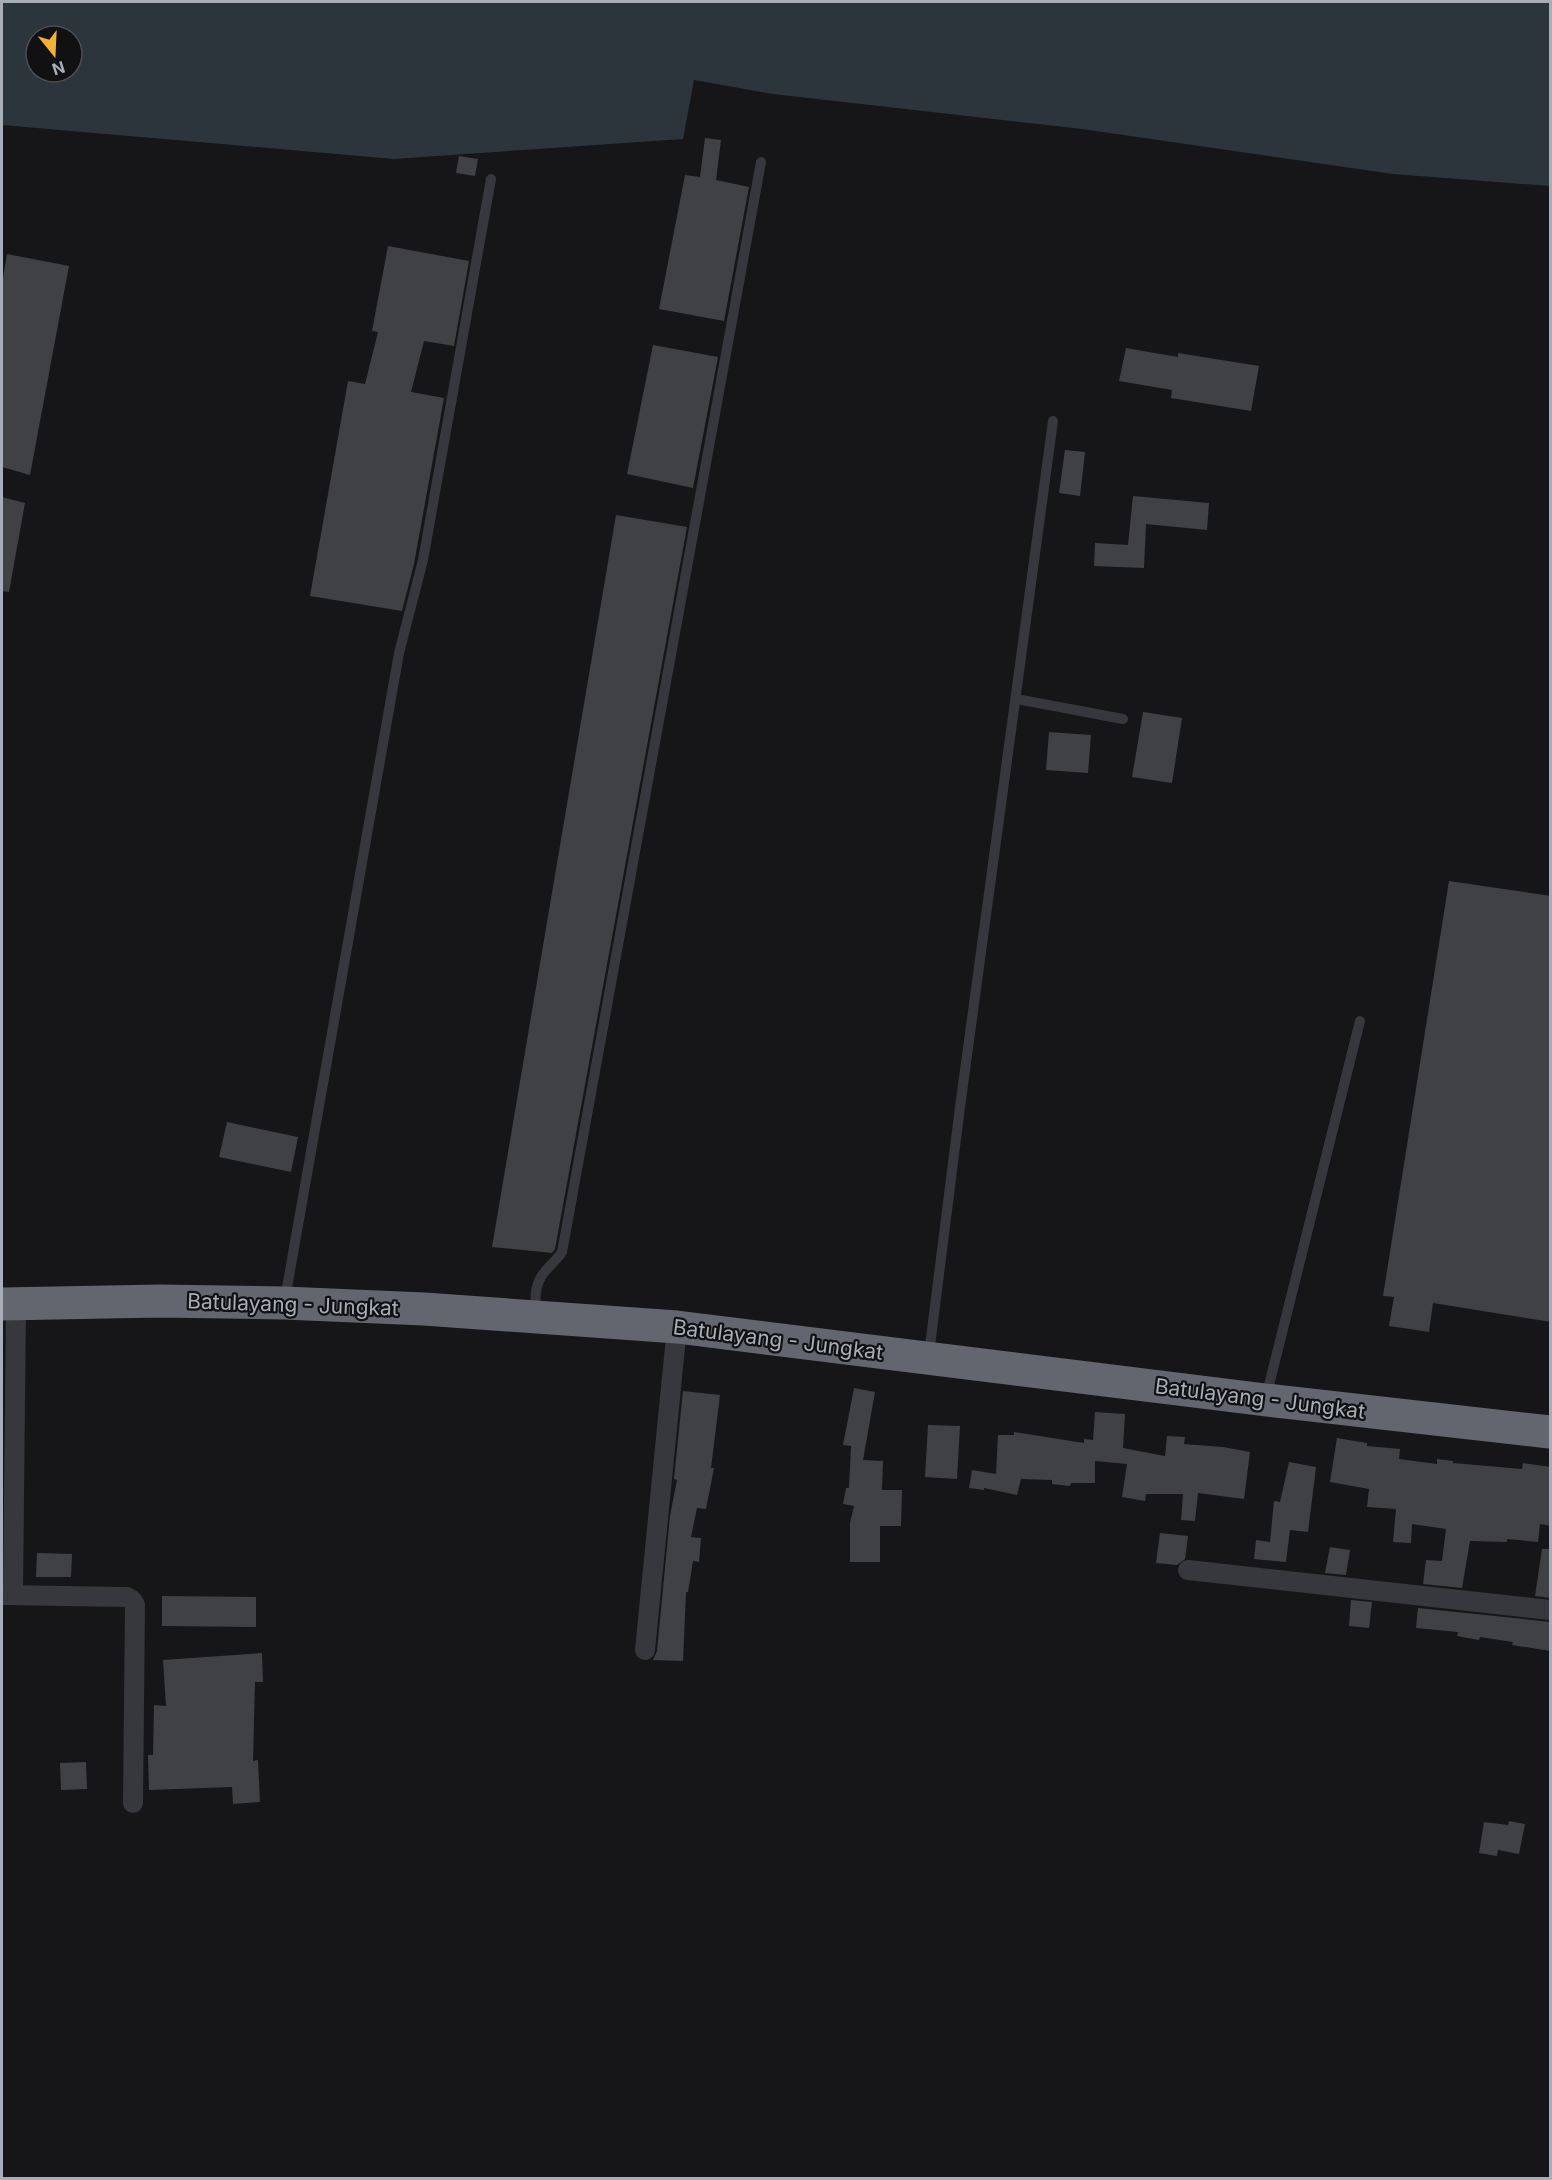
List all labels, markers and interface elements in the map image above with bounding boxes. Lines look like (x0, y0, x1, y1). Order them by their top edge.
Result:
north arrow (24, 24, 84, 84)
text: N (50, 57, 68, 80)
street label: Batulayang - Jungkat (187, 1288, 399, 1321)
street label: Batulayang - Jungkat (672, 1314, 885, 1365)
street label: Batulayang - Jungkat (1154, 1373, 1367, 1424)

